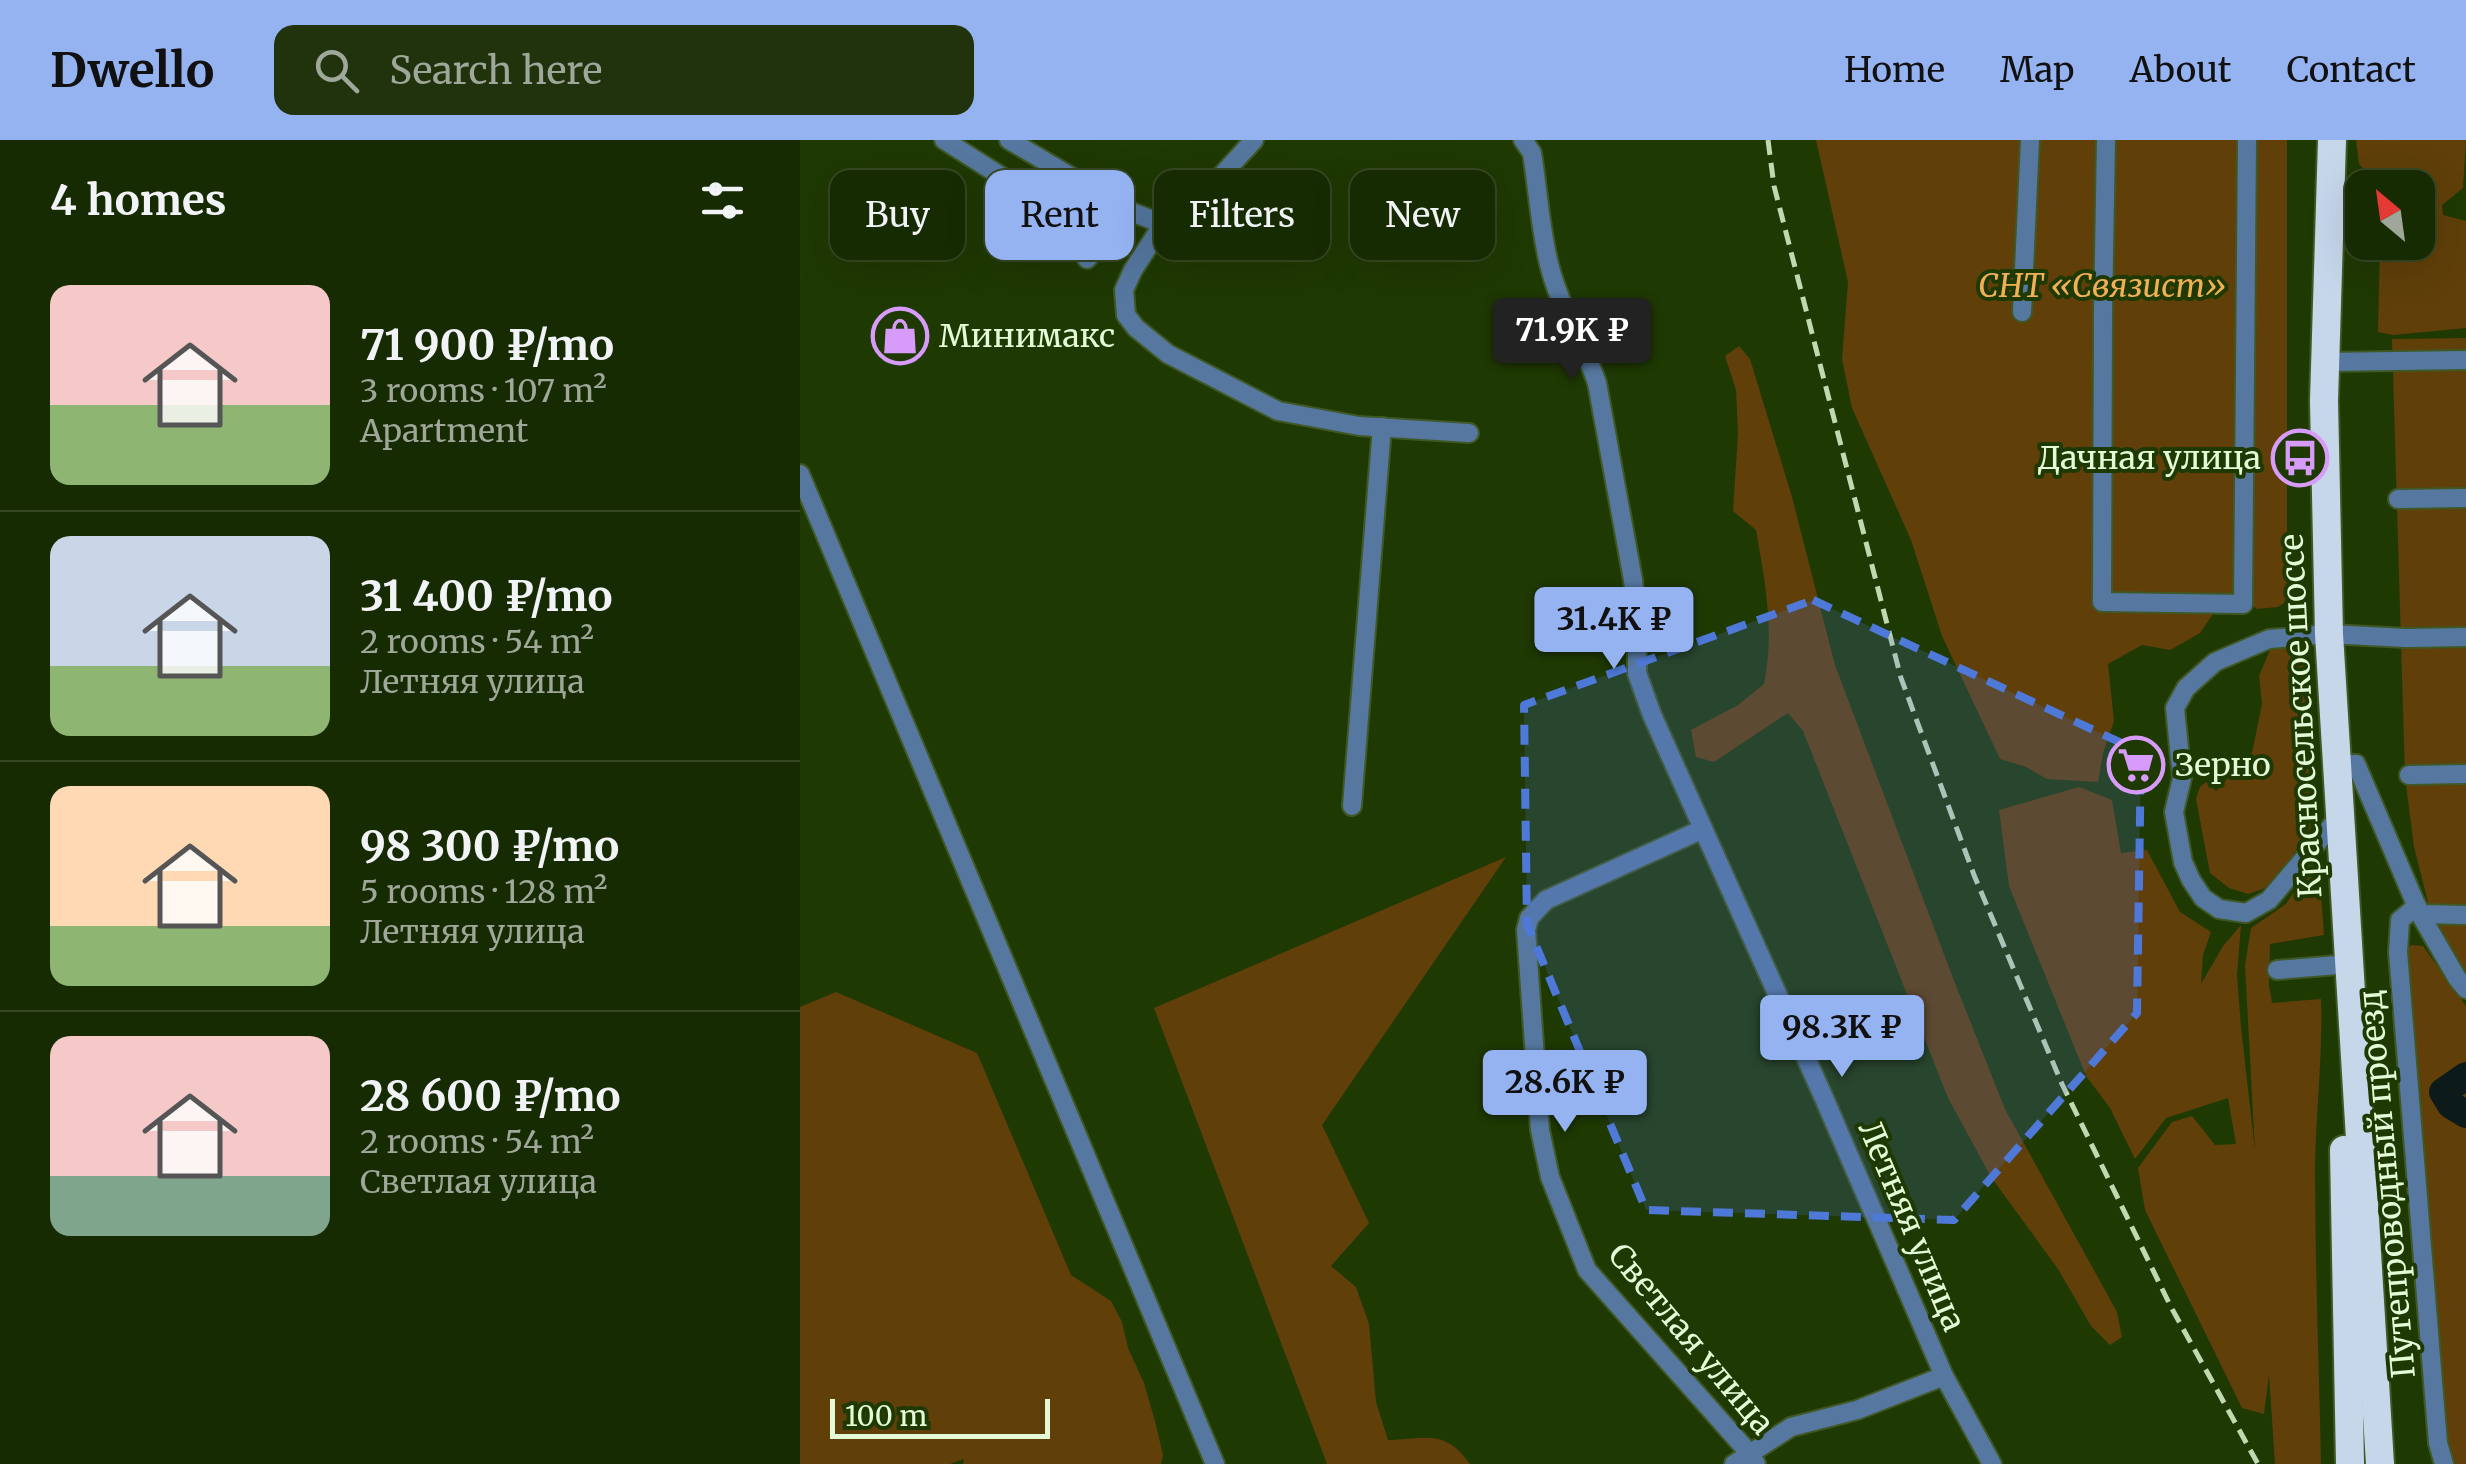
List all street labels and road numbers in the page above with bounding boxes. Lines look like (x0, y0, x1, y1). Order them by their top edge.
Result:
street label: Красносельское шоссе (2271, 533, 2331, 899)
street label: Путепроводный проезд (2350, 988, 2424, 1380)
street label: Летняя улица (1850, 1115, 1974, 1337)
street label: Светлая улица (1600, 1235, 1782, 1443)

